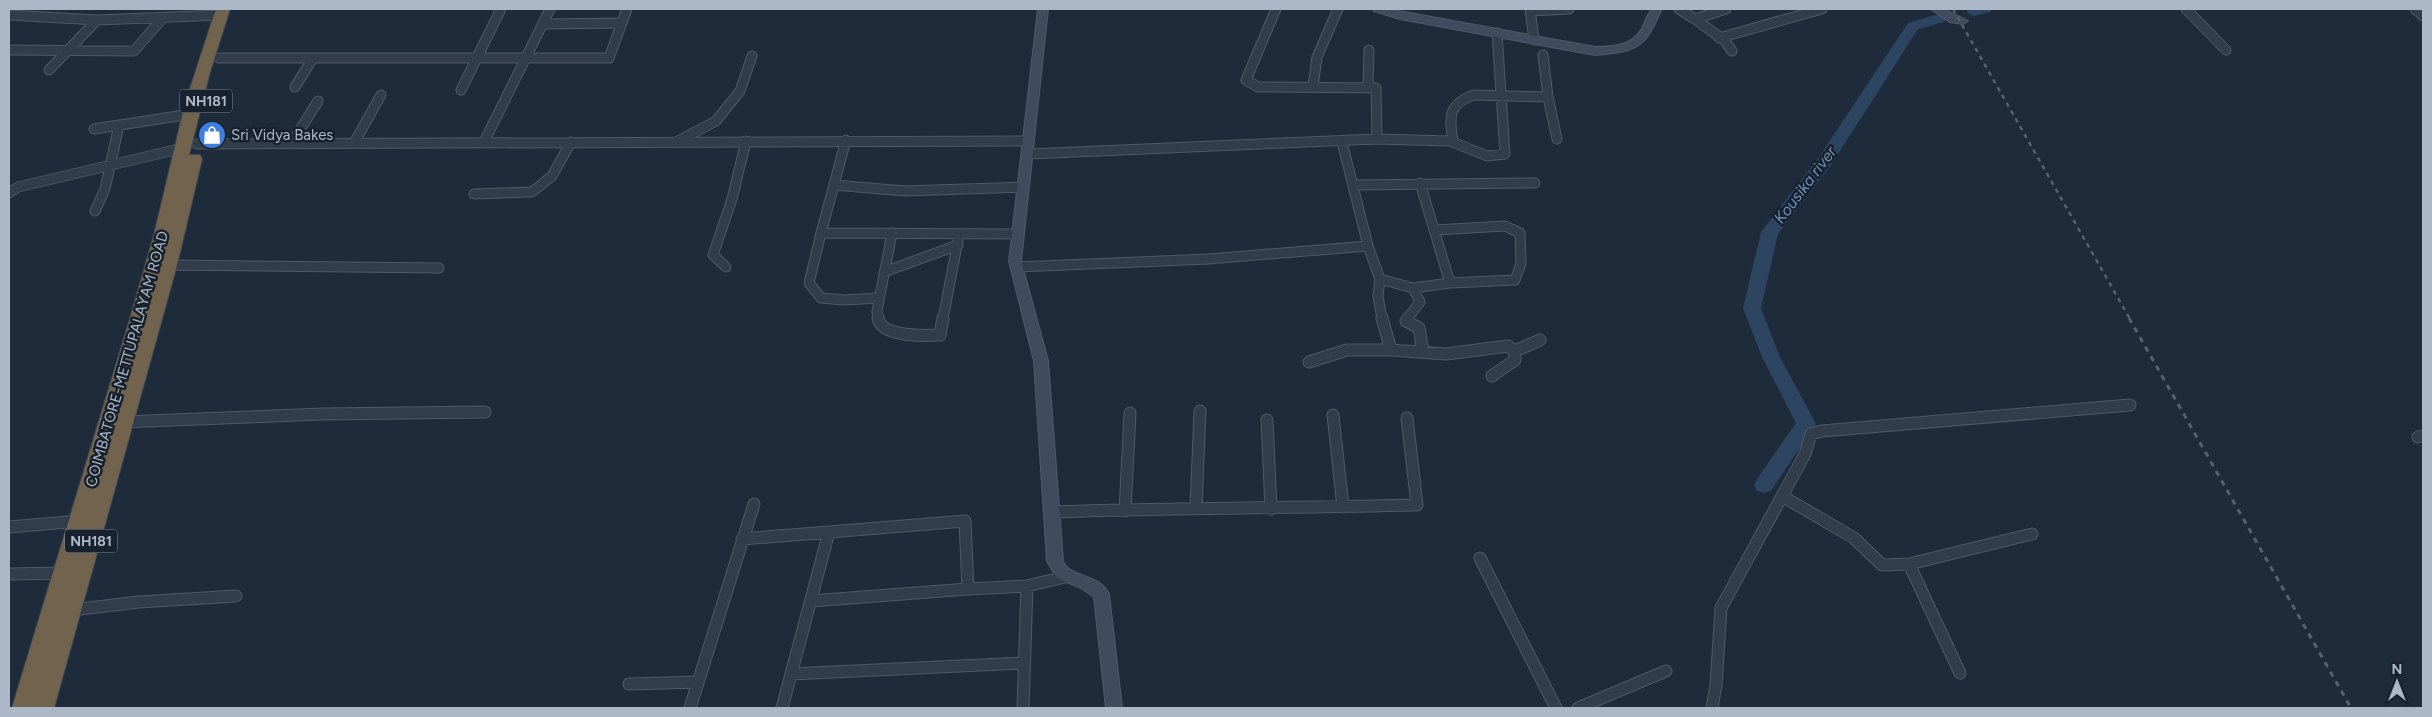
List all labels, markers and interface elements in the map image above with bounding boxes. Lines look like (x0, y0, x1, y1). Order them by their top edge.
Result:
road number: NH181 (180, 90, 232, 112)
shop icon: Sri Vidya Bakes (197, 120, 227, 150)
place label: Sri Vidya Bakes (231, 126, 333, 144)
water label: Kousika river (1770, 142, 1840, 227)
street label: COIMBATORE-METTUPALAYAM ROAD (82, 229, 172, 489)
road number: NH181 (65, 530, 117, 552)
north arrow (2372, 657, 2422, 707)
text: N (2392, 661, 2402, 678)

